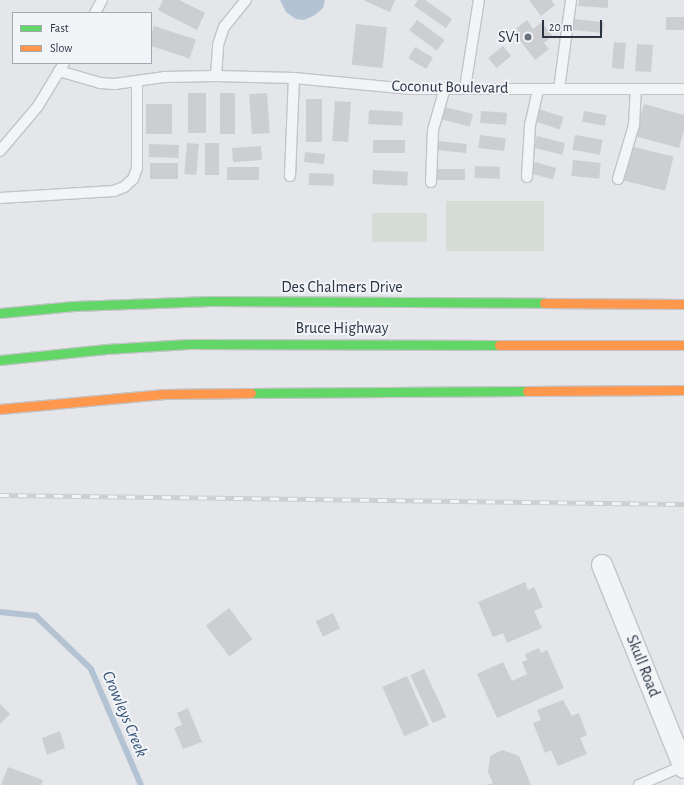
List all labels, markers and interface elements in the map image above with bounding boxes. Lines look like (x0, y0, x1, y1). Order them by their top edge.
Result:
legend (12, 12, 152, 64)
scale bar (544, 12, 604, 38)
text: 20 m (549, 21, 572, 33)
text: Fast (50, 22, 69, 34)
place label: SV1 (498, 27, 520, 47)
marker: SV1 (523, 32, 533, 42)
text: Slow (50, 42, 72, 54)
street label: Coconut Boulevard (391, 76, 509, 98)
street label: Des Chalmers Drive (281, 277, 403, 297)
street label: Bruce Highway (295, 318, 389, 338)
street label: Skull Road (622, 632, 664, 700)
water label: Crowleys Creek (98, 668, 152, 760)

